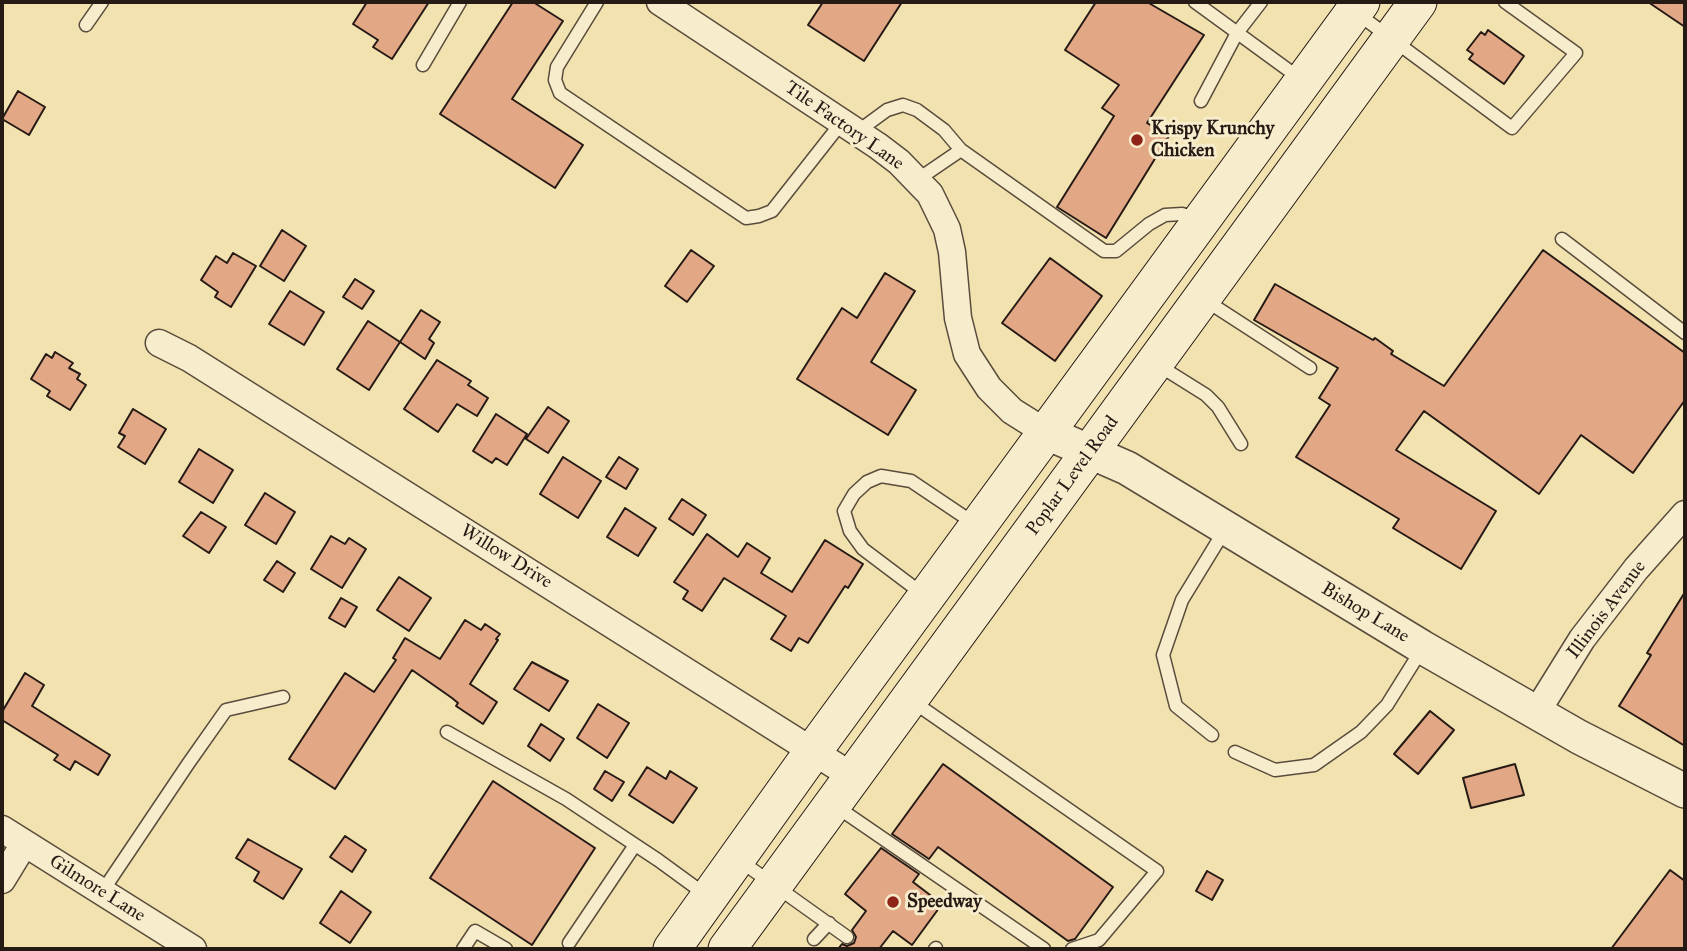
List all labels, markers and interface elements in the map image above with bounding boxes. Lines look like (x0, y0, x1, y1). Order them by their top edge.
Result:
street label: Tile Factory Lane (780, 76, 908, 176)
place label: Krispy Krunchy Chicken (1151, 118, 1274, 162)
marker: Krispy Krunchy Chicken (1129, 132, 1145, 148)
street label: Poplar Level Road (1022, 412, 1124, 540)
street label: Willow Drive (456, 520, 556, 594)
street label: Illinois Avenue (1563, 556, 1651, 664)
street label: Bishop Lane (1317, 578, 1413, 648)
street label: Gilmore Lane (45, 850, 149, 928)
place label: Speedway (907, 891, 982, 913)
marker: Speedway (885, 894, 901, 910)

